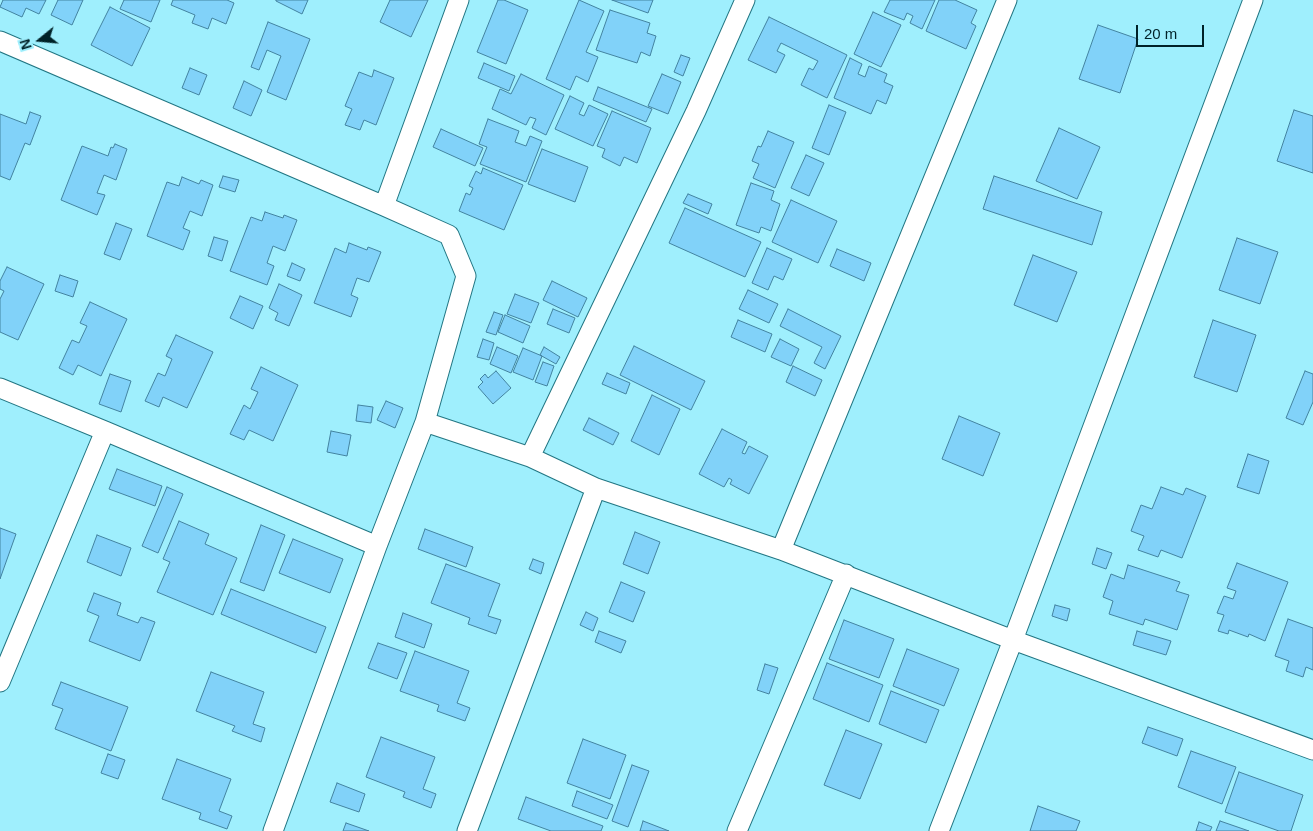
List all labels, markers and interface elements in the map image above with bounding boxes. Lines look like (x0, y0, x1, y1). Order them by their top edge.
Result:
north arrow (15, 15, 65, 65)
scale bar (1138, 15, 1206, 47)
text: 20 m (1144, 25, 1177, 42)
text: N (17, 37, 35, 52)

